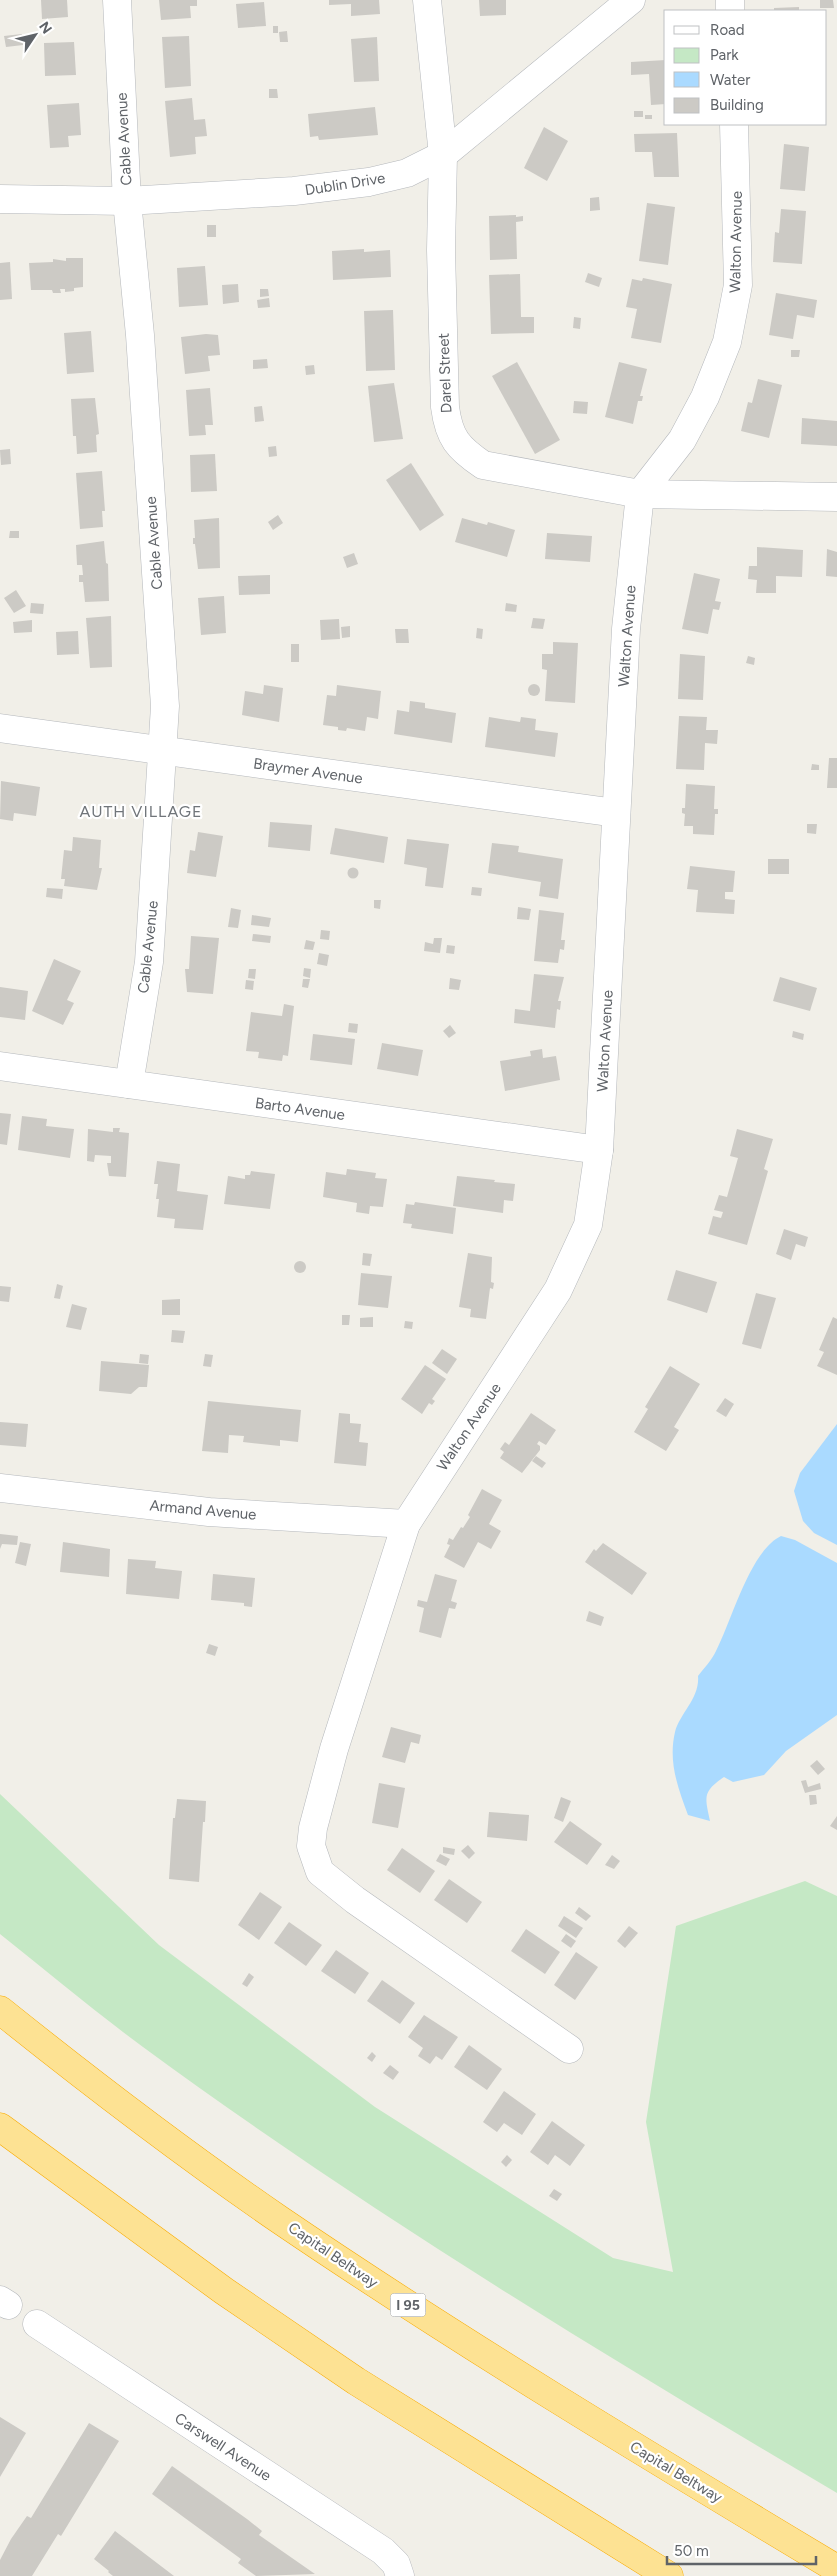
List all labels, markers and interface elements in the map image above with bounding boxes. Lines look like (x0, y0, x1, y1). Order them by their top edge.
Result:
north arrow (10, 10, 60, 60)
legend (664, 10, 827, 125)
text: N (35, 19, 55, 37)
text: Road (710, 21, 745, 39)
text: Park (710, 46, 739, 64)
text: Water (710, 71, 750, 89)
street label: Cable Avenue (113, 92, 135, 186)
text: Building (710, 96, 764, 114)
street label: Dublin Drive (304, 169, 386, 199)
street label: Walton Avenue (726, 191, 746, 293)
street label: Darel Street (435, 332, 455, 413)
street label: Cable Avenue (142, 496, 166, 590)
street label: Walton Avenue (614, 585, 640, 687)
street label: Braymer Avenue (252, 754, 364, 788)
district label: AUTH VILLAGE (80, 802, 202, 821)
street label: Cable Avenue (134, 900, 162, 994)
street label: Walton Avenue (593, 990, 617, 1092)
street label: Barto Avenue (254, 1094, 346, 1124)
street label: Walton Avenue (433, 1380, 505, 1474)
street label: Armand Avenue (149, 1496, 257, 1524)
street label: Capital Beltway (285, 2218, 381, 2292)
road number: I 95 (390, 2294, 426, 2316)
street label: Carswell Avenue (171, 2409, 275, 2485)
street label: Capital Beltway (627, 2437, 725, 2507)
scale bar (667, 2534, 816, 2566)
text: 50 m (674, 2542, 709, 2560)

